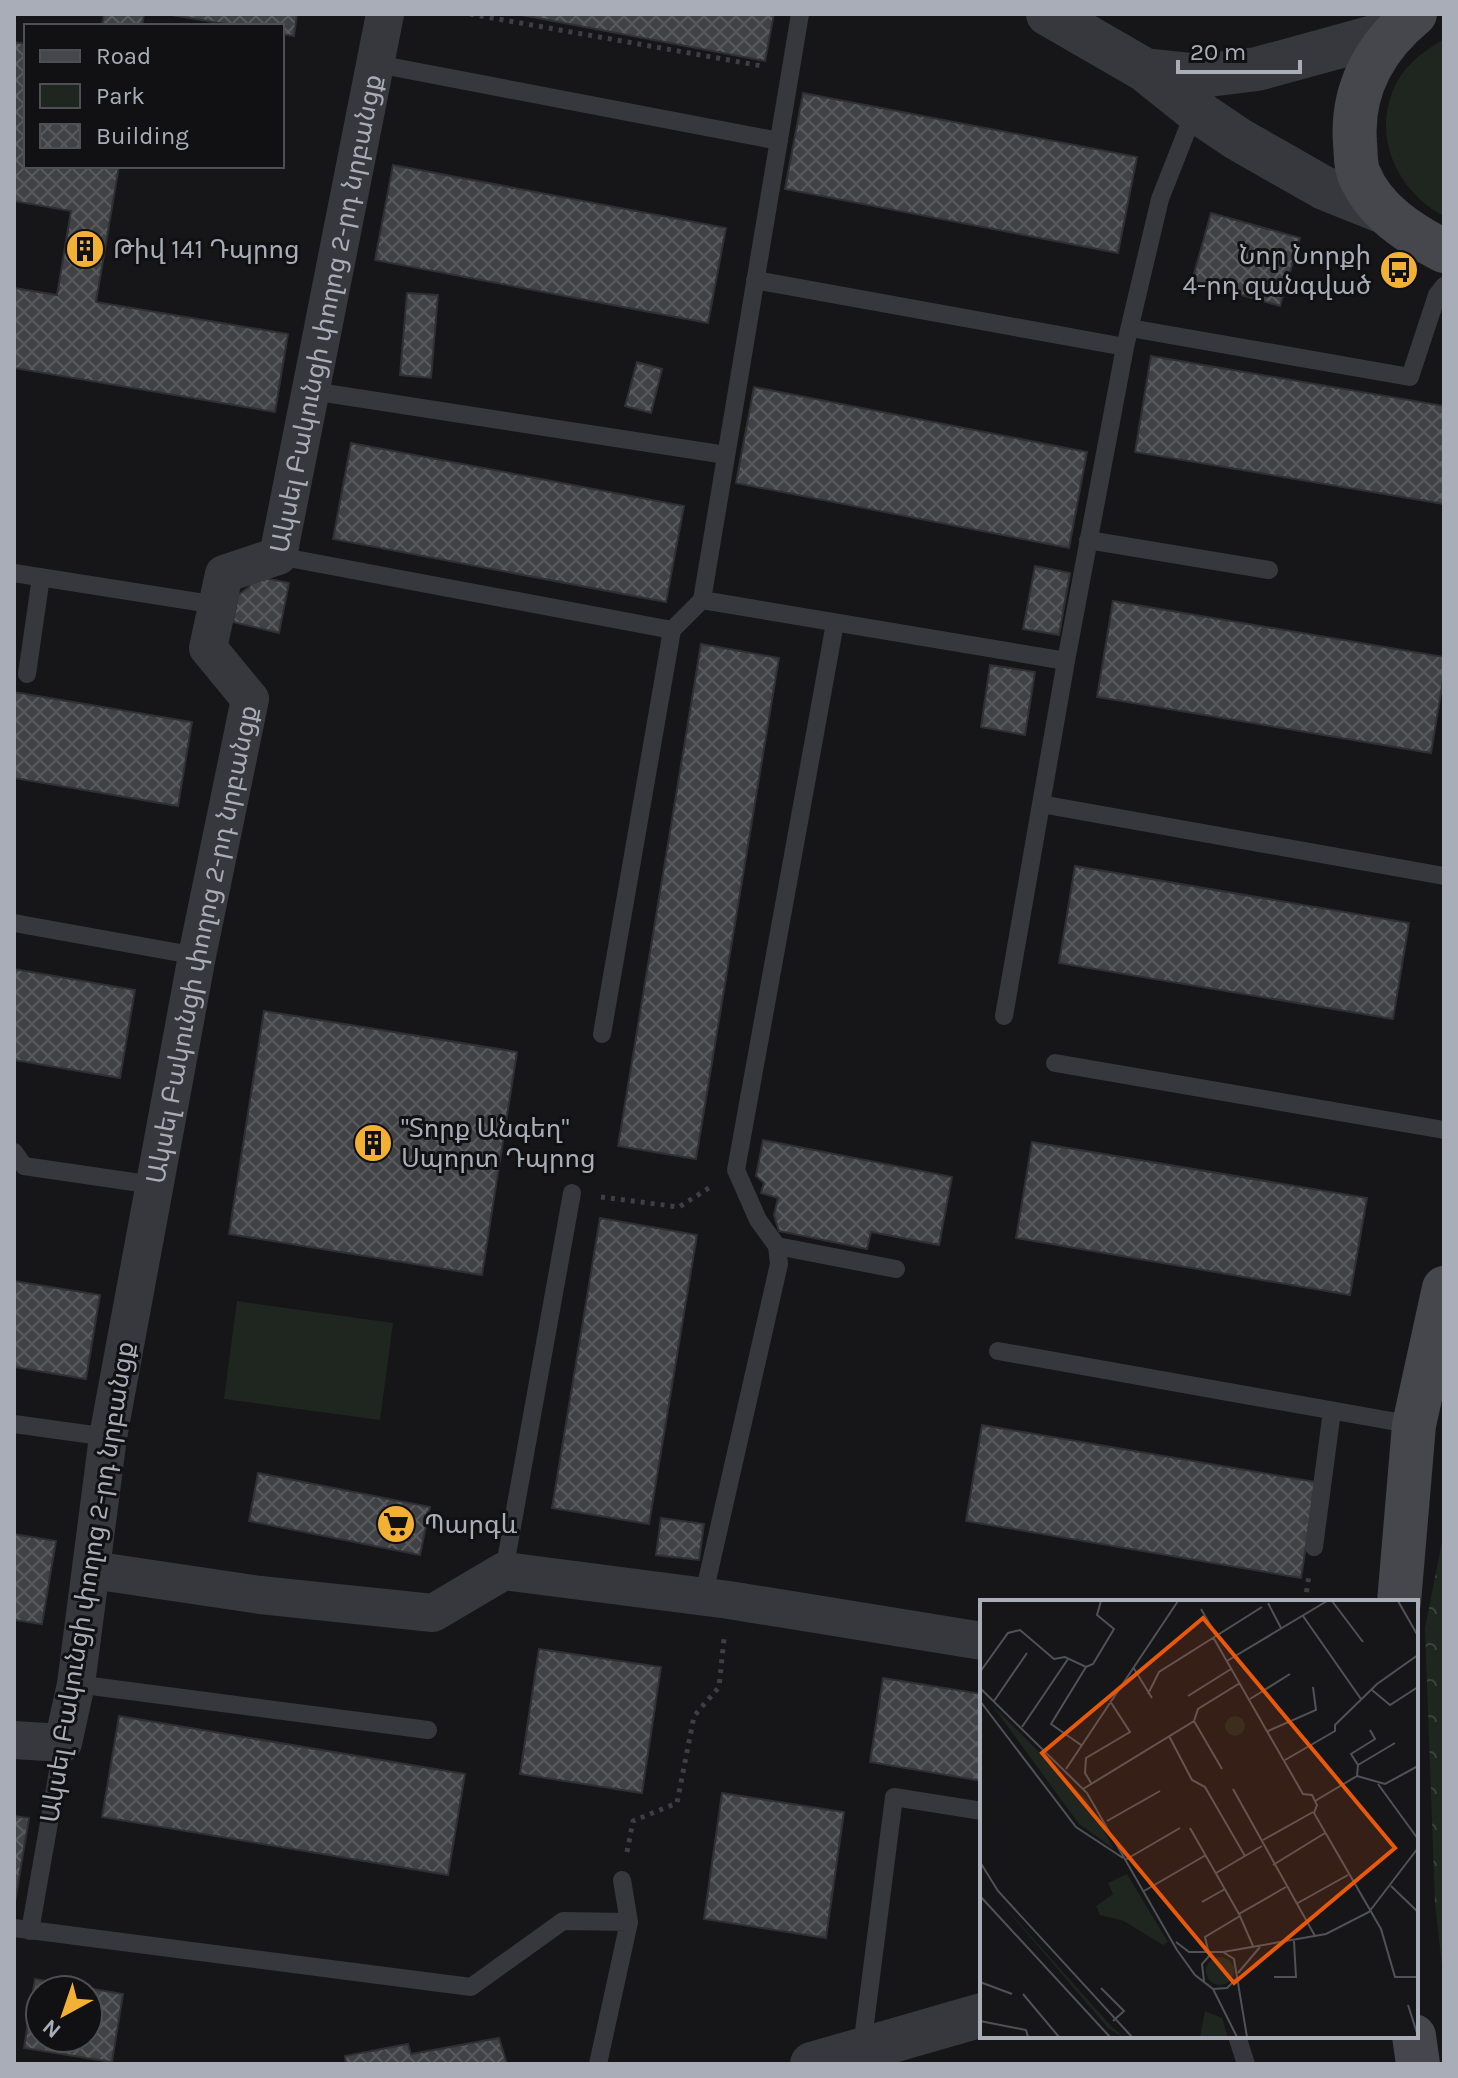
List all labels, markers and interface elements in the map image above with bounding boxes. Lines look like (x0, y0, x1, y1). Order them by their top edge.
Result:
legend (24, 24, 284, 168)
scale bar (1178, 24, 1300, 74)
text: 20 m (1190, 38, 1246, 66)
text: Road (96, 42, 151, 70)
street label: Ակսել Բակունցի փողոց 2-րդ նրբանցք (264, 72, 389, 556)
text: Park (96, 82, 145, 110)
text: Building (96, 122, 189, 150)
building icon: Թիվ 141 Դպրոց (64, 228, 106, 270)
place label: Թիվ 141 Դպրոց (113, 234, 300, 265)
place label: Նոր Նորքի 4-րդ զանգված (1183, 240, 1371, 301)
bus stop icon: Նոր Նորքի 4-րդ զանգված (1378, 249, 1420, 291)
street label: Ակսել Բակունցի փողոց 2-րդ նրբանցք (140, 702, 264, 1186)
place label: "Տորք Անգեղ" Սպորտ Դպրոց (401, 1113, 596, 1174)
building icon: "Տորք Անգեղ" Սպորտ Դպրոց (352, 1122, 394, 1164)
street label: Ակսել Բակունցի փողոց 2-րդ նրբանցք (34, 1339, 141, 1825)
supermarket icon: Պարգև (375, 1503, 417, 1545)
place label: Պարգև (424, 1509, 518, 1540)
inset map (980, 1600, 1418, 2038)
north arrow (24, 1974, 104, 2054)
text: N (37, 2014, 66, 2044)

